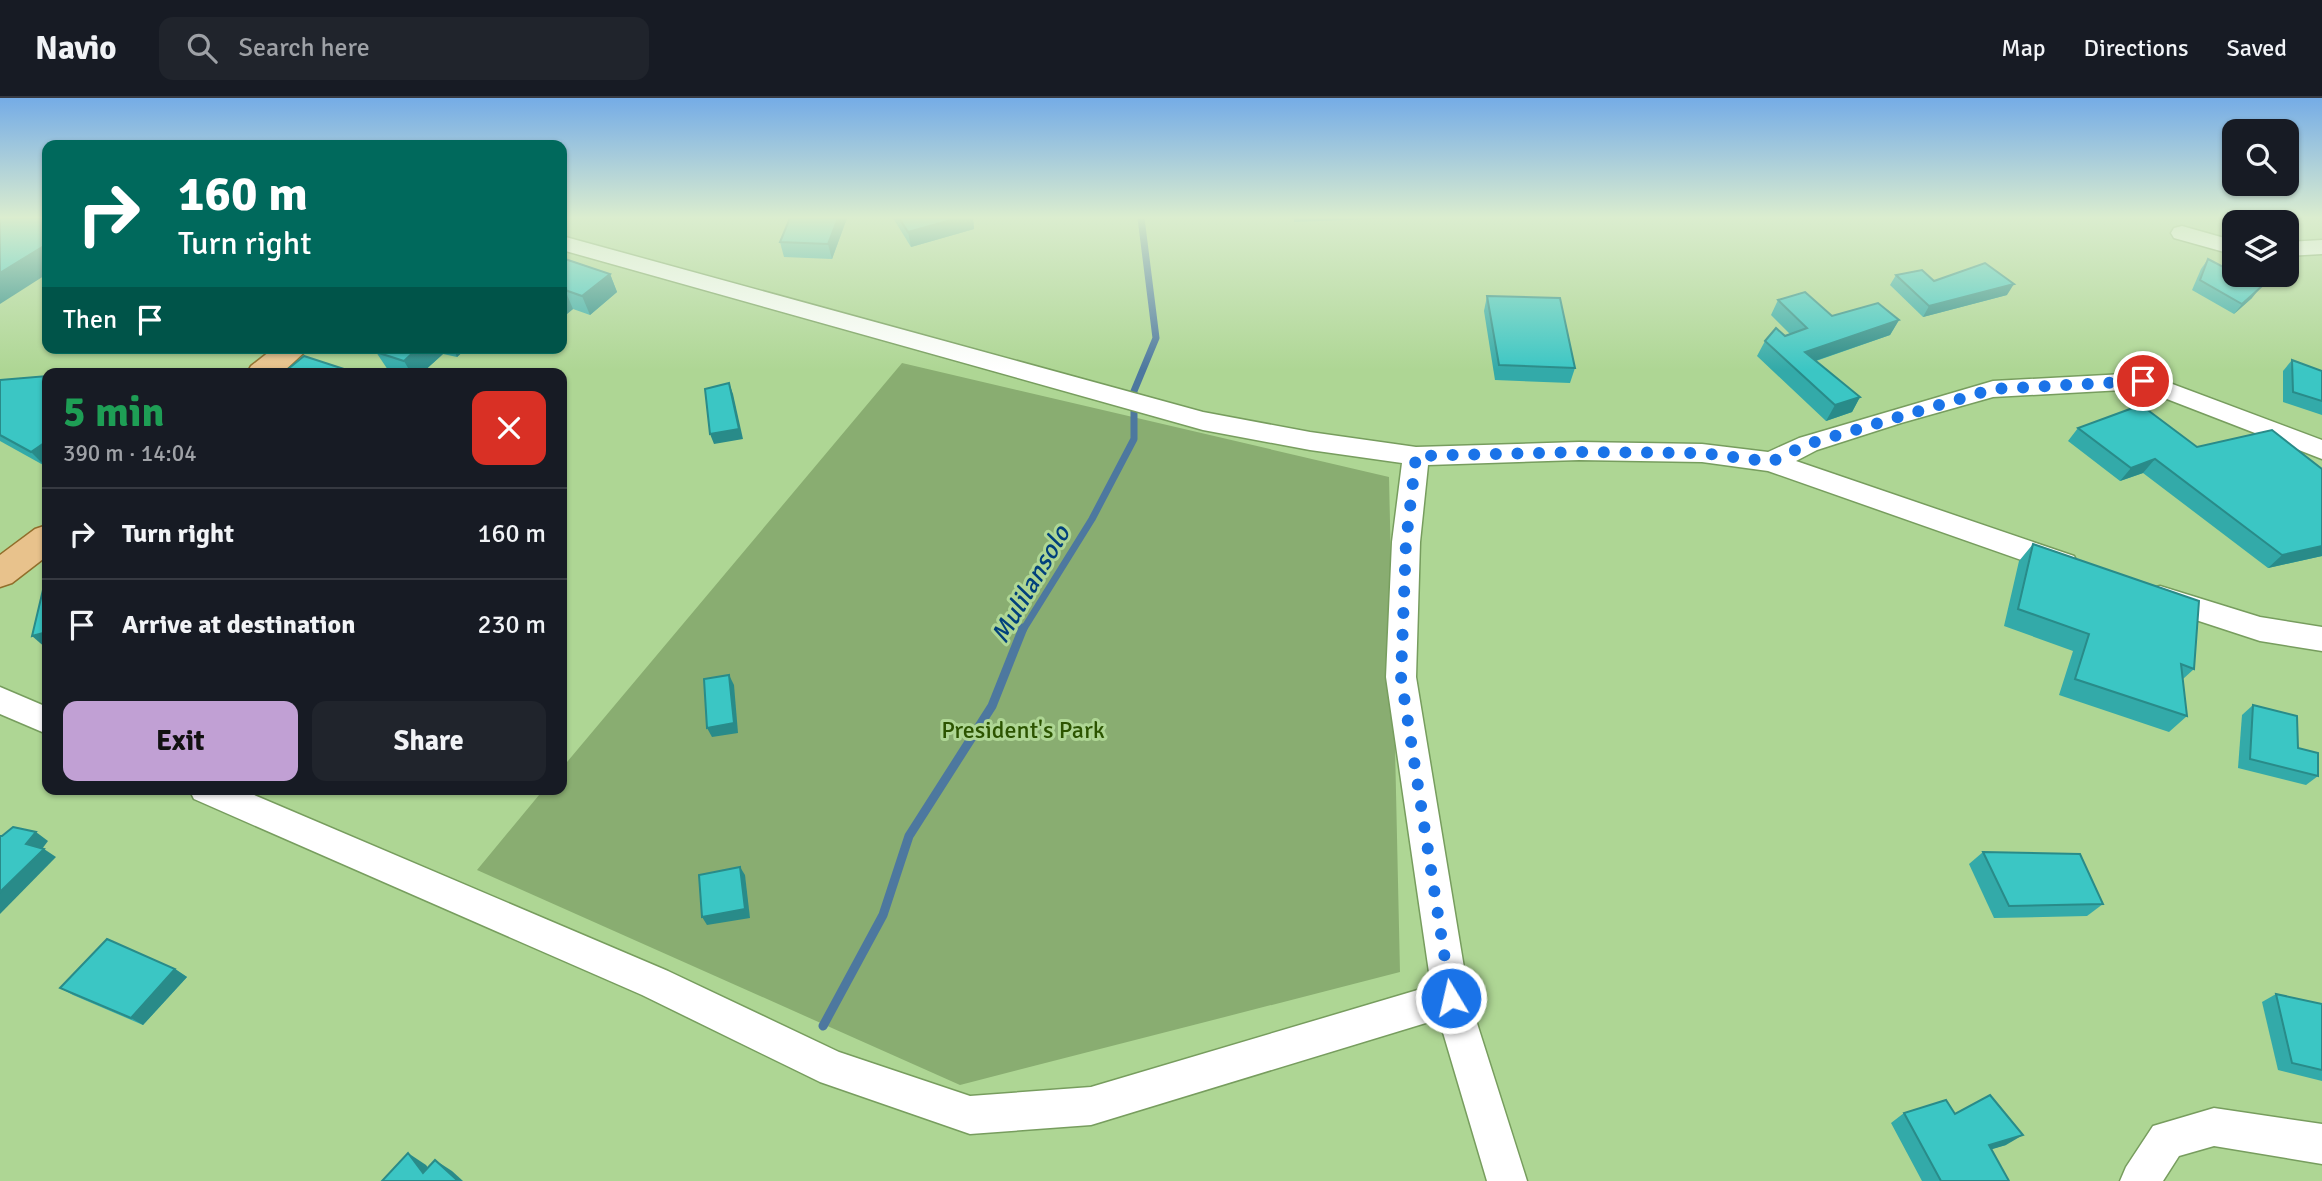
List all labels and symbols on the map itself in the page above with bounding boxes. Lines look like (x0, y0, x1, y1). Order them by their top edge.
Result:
pin (2113, 351, 2173, 411)
water label: Mulilansolo (984, 519, 1078, 649)
park label: President's Park (941, 715, 1105, 745)
position arrow (1414, 961, 1488, 1035)

